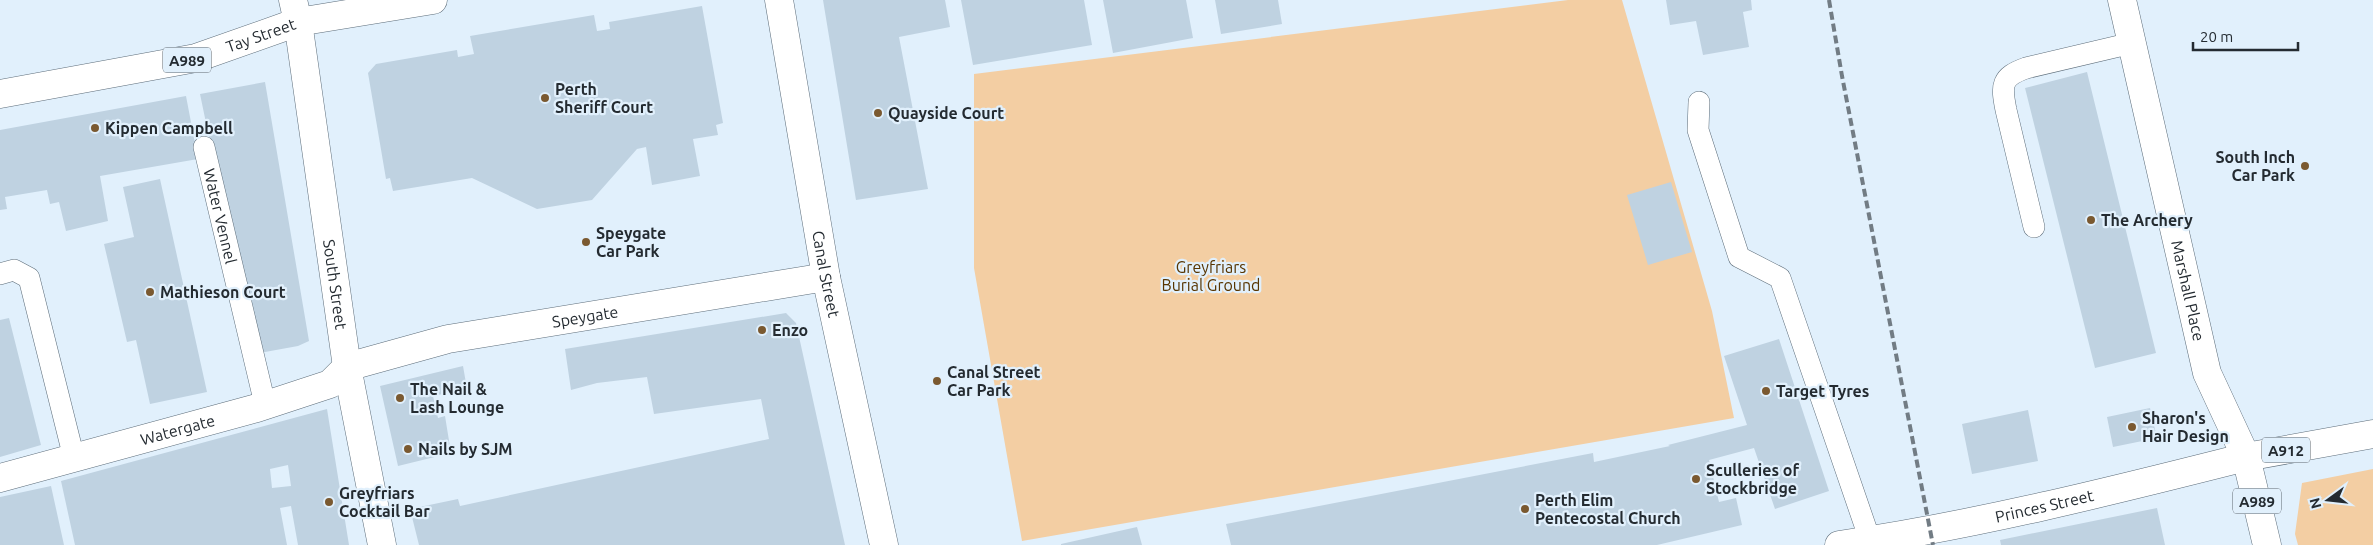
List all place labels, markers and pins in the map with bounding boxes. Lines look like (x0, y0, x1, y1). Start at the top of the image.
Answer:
place label: Perth Sheriff Court (555, 80, 653, 116)
marker: Perth Sheriff Court (539, 92, 551, 104)
place label: Quayside Court (888, 104, 1004, 122)
marker: Quayside Court (872, 107, 884, 119)
place label: Kippen Campbell (105, 119, 233, 137)
marker: Kippen Campbell (89, 122, 101, 134)
place label: South Inch Car Park (2215, 148, 2295, 184)
marker: South Inch Car Park (2299, 160, 2311, 172)
place label: The Archery (2101, 211, 2193, 229)
marker: The Archery (2085, 214, 2097, 226)
place label: Speygate Car Park (596, 224, 666, 260)
marker: Speygate Car Park (580, 236, 592, 248)
place label: Mathieson Court (160, 283, 286, 301)
marker: Mathieson Court (144, 286, 156, 298)
place label: Enzo (772, 321, 808, 339)
marker: Enzo (756, 324, 768, 336)
place label: Canal Street Car Park (947, 363, 1041, 399)
marker: Canal Street Car Park (931, 375, 943, 387)
place label: The Nail & Lash Lounge (410, 380, 504, 416)
place label: Target Tyres (1776, 382, 1869, 400)
marker: Target Tyres (1760, 385, 1772, 397)
marker: The Nail & Lash Lounge (394, 392, 406, 404)
place label: Sharon's Hair Design (2142, 409, 2229, 445)
marker: Sharon's Hair Design (2126, 421, 2138, 433)
place label: Nails by SJM (418, 440, 513, 458)
marker: Nails by SJM (402, 443, 414, 455)
place label: Sculleries of Stockbridge (1706, 461, 1799, 497)
marker: Sculleries of Stockbridge (1690, 473, 1702, 485)
place label: Greyfriars Cocktail Bar (339, 484, 430, 520)
place label: Perth Elim Pentecostal Church (1535, 491, 1681, 527)
marker: Greyfriars Cocktail Bar (323, 496, 335, 508)
marker: Perth Elim Pentecostal Church (1519, 503, 1531, 515)

